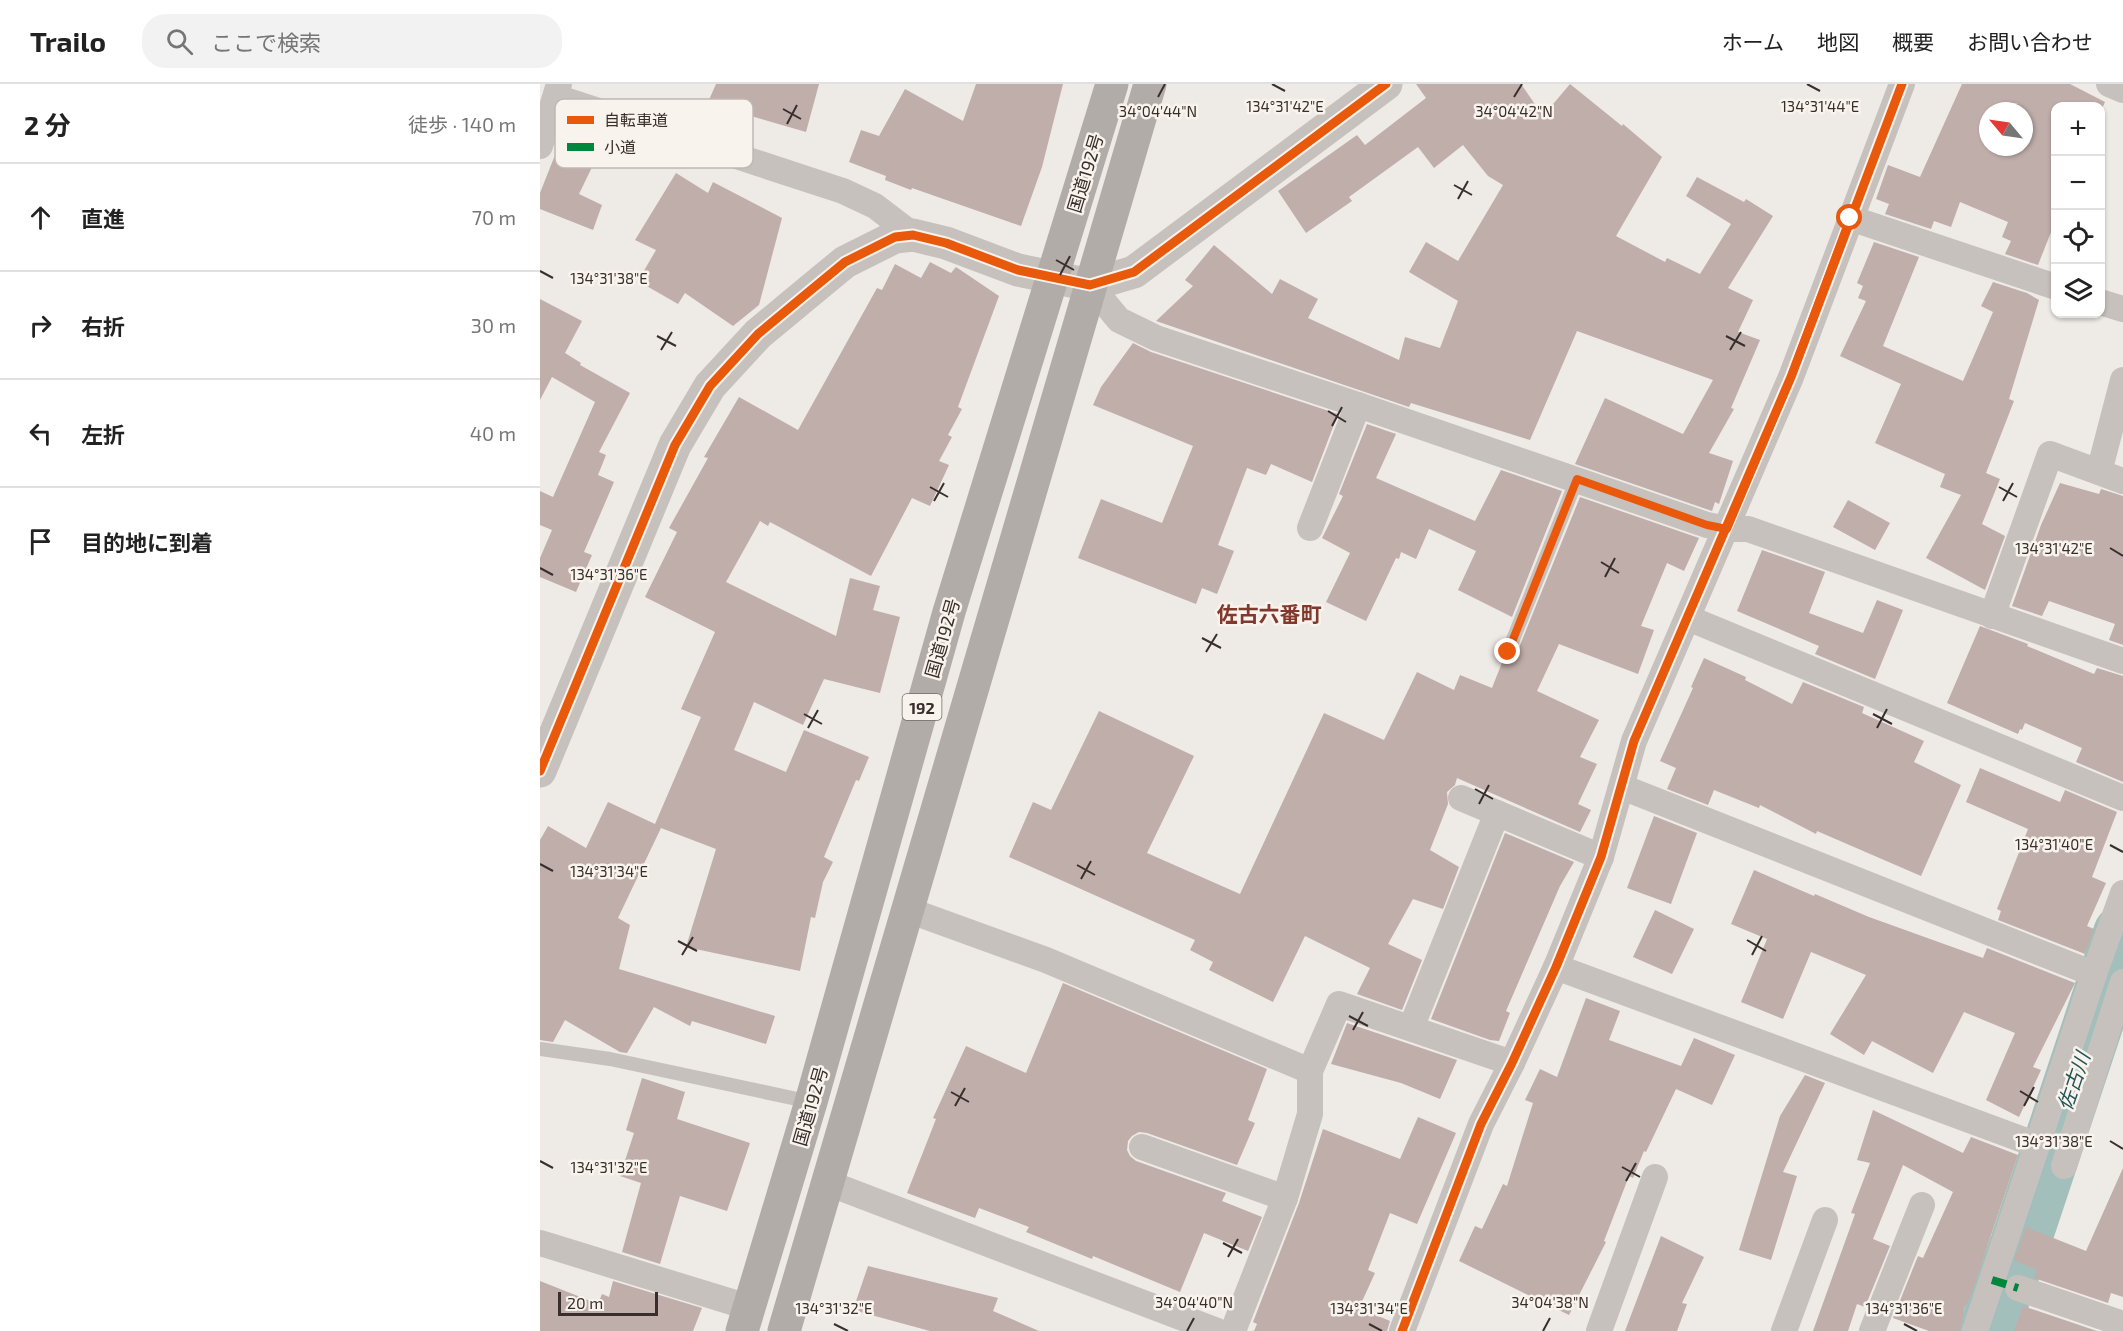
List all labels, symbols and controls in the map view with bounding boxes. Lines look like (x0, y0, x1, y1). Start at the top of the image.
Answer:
search box (142, 14, 562, 68)
text: Trailo (30, 24, 106, 58)
icon: search (163, 25, 196, 58)
text: ここで検索 (211, 29, 321, 55)
text: ホーム (1722, 29, 1784, 54)
text: 地図 (1817, 29, 1859, 54)
text: 概要 (1892, 29, 1934, 54)
text: お問い合わせ (1967, 29, 2093, 54)
text: 134°31'42"E (1246, 97, 1324, 115)
text: 134°31'44"E (1781, 97, 1859, 115)
legend (555, 99, 753, 168)
text: 34°04'44"N (1119, 102, 1197, 120)
text: 34°04'42"N (1475, 102, 1553, 120)
north arrow (1979, 102, 2033, 156)
map controls (2051, 102, 2105, 318)
button: + (2051, 102, 2105, 156)
text: 2 分 (24, 109, 71, 140)
text: 自転車道 (604, 110, 668, 129)
text: 徒歩 · 140 m (408, 112, 516, 136)
street label: 国道192号 (1063, 131, 1107, 215)
text: 小道 (604, 137, 636, 156)
button: − (2051, 156, 2105, 210)
icon: ahead (24, 201, 57, 234)
route start (1836, 204, 1862, 230)
text: 直進 (81, 205, 125, 231)
text: 70 m (472, 205, 516, 229)
button: locate (2051, 210, 2105, 264)
button: layers (2051, 264, 2105, 318)
text: 134°31'38"E (570, 269, 648, 287)
icon: right (24, 309, 57, 342)
text: 右折 (81, 313, 125, 339)
text: 30 m (471, 313, 516, 337)
icon: left (24, 417, 57, 450)
text: 左折 (81, 421, 125, 447)
text: 40 m (470, 421, 516, 445)
icon: arrive (24, 525, 57, 558)
text: 目的地に到着 (81, 529, 213, 555)
text: 134°31'42"E (2015, 539, 2093, 557)
text: 134°31'36"E (570, 565, 648, 583)
street label: 国道192号 (920, 596, 964, 680)
district label: 佐古六番町 (1217, 601, 1322, 626)
route end (1494, 638, 1520, 664)
road number: 192 (902, 694, 941, 720)
text: 134°31'40"E (2015, 835, 2093, 853)
text: 134°31'34"E (570, 862, 648, 880)
water label: 佐古川 (2052, 1047, 2095, 1113)
street label: 国道192号 (788, 1064, 832, 1148)
text: 134°31'38"E (2015, 1132, 2093, 1150)
text: 134°31'32"E (571, 1158, 647, 1176)
scale bar (558, 1289, 658, 1316)
text: 20 m (567, 1293, 603, 1312)
text: 34°04'40"N (1155, 1293, 1233, 1311)
text: 34°04'38"N (1511, 1293, 1589, 1311)
text: 134°31'32"E (796, 1299, 872, 1317)
text: 134°31'34"E (1330, 1299, 1408, 1317)
text: 134°31'36"E (1865, 1299, 1943, 1317)

